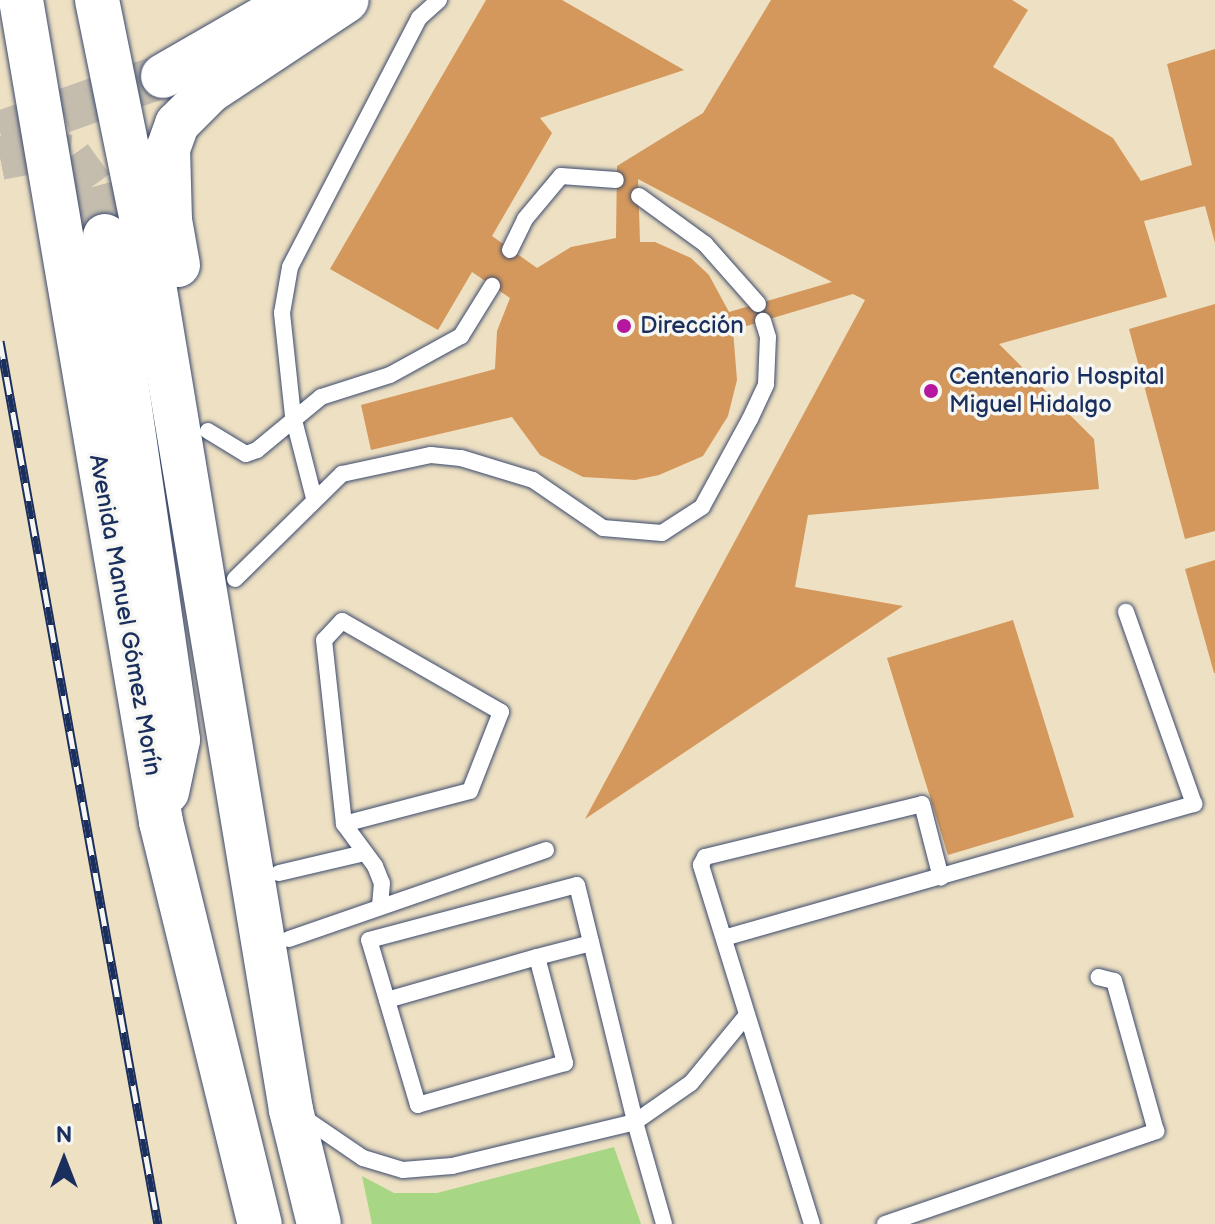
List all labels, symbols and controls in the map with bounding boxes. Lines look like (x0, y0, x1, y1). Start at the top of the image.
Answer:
place label: Dirección (640, 312, 744, 340)
marker: Dirección (615, 317, 633, 335)
place label: Centenario Hospital Miguel Hidalgo (949, 363, 1164, 419)
marker: Centenario Hospital Miguel Hidalgo (920, 380, 942, 402)
street label: Avenida Manuel Gómez Morín (83, 452, 167, 778)
north arrow (24, 1120, 104, 1200)
text: N (56, 1122, 72, 1149)

